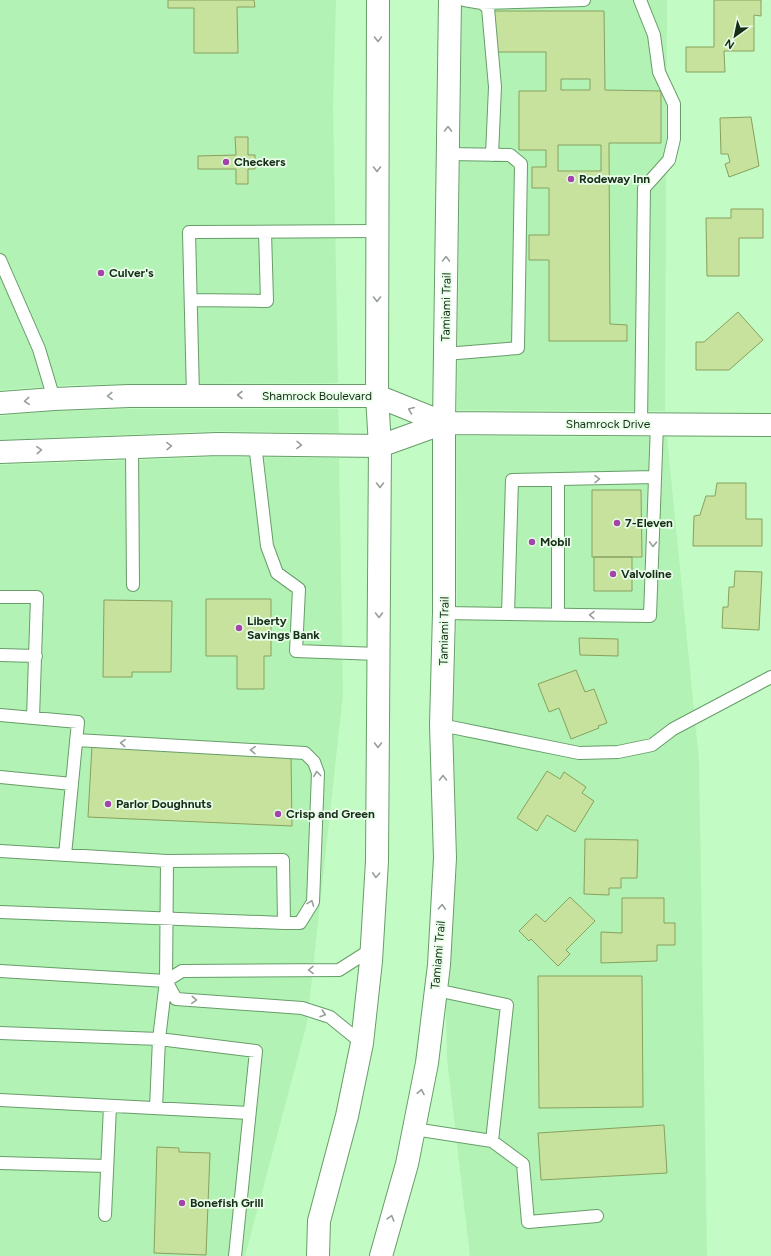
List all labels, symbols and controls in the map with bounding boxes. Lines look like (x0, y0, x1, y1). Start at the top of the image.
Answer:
north arrow (715, 16, 755, 56)
one-way arrow (374, 36, 382, 42)
text: N (723, 36, 737, 52)
one-way arrow (444, 126, 452, 132)
place label: Checkers (234, 155, 286, 169)
marker: Checkers (221, 157, 231, 167)
one-way arrow (373, 166, 381, 172)
place label: Rodeway Inn (579, 172, 650, 186)
marker: Rodeway Inn (566, 174, 576, 184)
one-way arrow (442, 256, 450, 262)
place label: Culver's (109, 266, 154, 280)
marker: Culver's (96, 268, 106, 278)
street label: Tamiami Trail (438, 273, 454, 341)
one-way arrow (373, 296, 381, 302)
street label: Shamrock Boulevard (262, 389, 372, 403)
one-way arrow (237, 391, 243, 399)
one-way arrow (107, 392, 113, 401)
one-way arrow (24, 396, 30, 405)
one-way arrow (407, 406, 414, 414)
street label: Shamrock Drive (566, 417, 651, 431)
one-way arrow (166, 441, 172, 450)
one-way arrow (296, 441, 302, 449)
one-way arrow (36, 445, 42, 454)
one-way arrow (594, 474, 600, 483)
one-way arrow (376, 482, 384, 488)
place label: 7-Eleven (625, 516, 673, 530)
marker: 7-Eleven (612, 518, 622, 528)
place label: Mobil (540, 535, 571, 549)
marker: Mobil (527, 537, 537, 547)
one-way arrow (649, 541, 657, 547)
place label: Valvoline (621, 567, 672, 581)
marker: Valvoline (608, 569, 618, 579)
street label: Tamiami Trail (436, 597, 452, 665)
one-way arrow (589, 611, 595, 619)
one-way arrow (375, 612, 383, 618)
place label: Liberty Savings Bank (247, 614, 320, 642)
marker: Liberty Savings Bank (234, 623, 244, 633)
one-way arrow (120, 739, 126, 747)
one-way arrow (374, 742, 382, 748)
one-way arrow (250, 746, 256, 754)
one-way arrow (313, 771, 322, 777)
one-way arrow (439, 775, 447, 781)
place label: Parlor Doughnuts (116, 797, 212, 811)
marker: Parlor Doughnuts (103, 799, 113, 809)
place label: Crisp and Green (286, 807, 375, 821)
marker: Crisp and Green (273, 809, 283, 819)
one-way arrow (371, 872, 380, 878)
one-way arrow (306, 899, 314, 906)
one-way arrow (438, 904, 447, 910)
street label: Tamiami Trail (428, 920, 448, 990)
one-way arrow (308, 966, 314, 974)
one-way arrow (191, 996, 197, 1005)
one-way arrow (319, 1010, 326, 1018)
one-way arrow (416, 1089, 425, 1095)
place label: Bonefish Grill (190, 1196, 263, 1210)
marker: Bonefish Grill (177, 1198, 187, 1208)
one-way arrow (386, 1215, 395, 1222)

